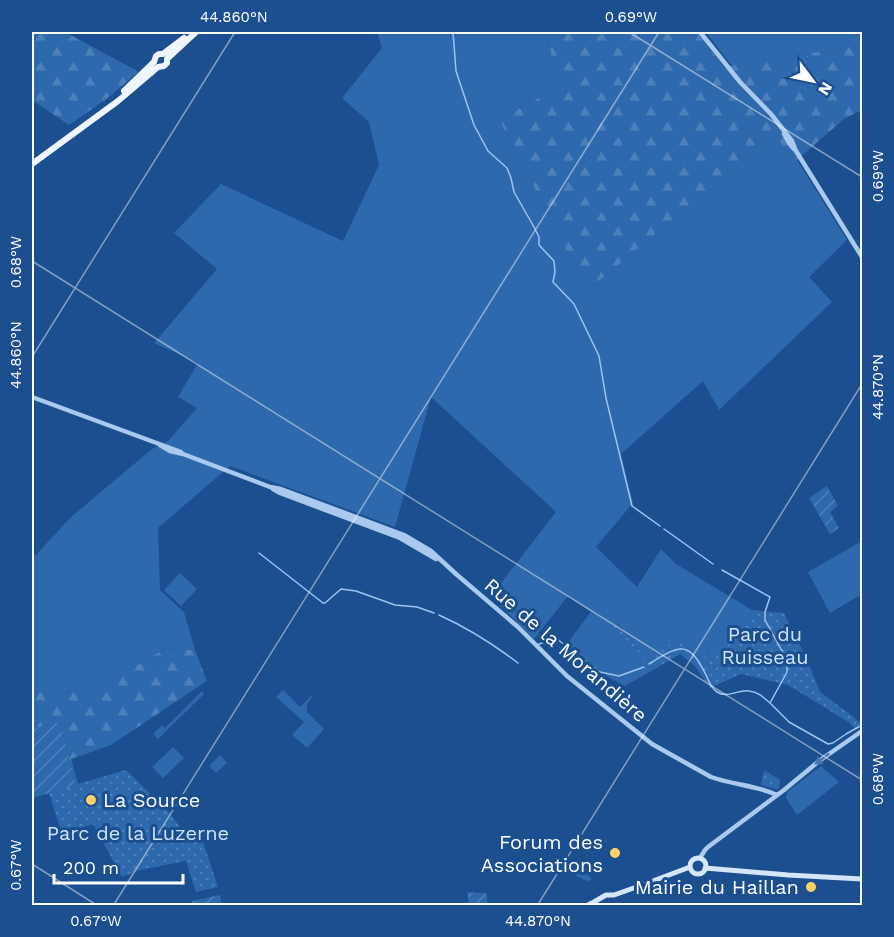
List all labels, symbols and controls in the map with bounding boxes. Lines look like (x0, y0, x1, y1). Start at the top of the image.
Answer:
text: 44.860°N (200, 8, 268, 26)
text: 0.69°W (605, 8, 657, 26)
north arrow (783, 51, 843, 111)
text: N (814, 79, 836, 99)
text: 0.69°W (869, 150, 887, 202)
text: 0.68°W (7, 236, 25, 288)
text: 44.860°N (7, 321, 25, 389)
text: 44.870°N (869, 354, 887, 420)
street label: Rue de la Morandière (480, 573, 652, 727)
park label: Parc du Ruisseau (721, 622, 809, 669)
one-way arrow (815, 753, 831, 765)
text: 0.68°W (869, 753, 887, 805)
place label: La Source (103, 788, 200, 812)
marker: La Source (84, 793, 98, 807)
park label: Parc de la Luzerne (47, 821, 229, 845)
place label: Forum des Associations (481, 830, 603, 877)
text: 0.67°W (7, 839, 25, 891)
marker: Forum des Associations (608, 846, 622, 860)
scale bar (54, 847, 183, 885)
text: 200 m (63, 857, 119, 878)
place label: Mairie du Haillan (635, 875, 799, 899)
marker: Mairie du Haillan (804, 880, 818, 894)
text: 0.67°W (70, 912, 122, 930)
text: 44.870°N (505, 912, 571, 930)

